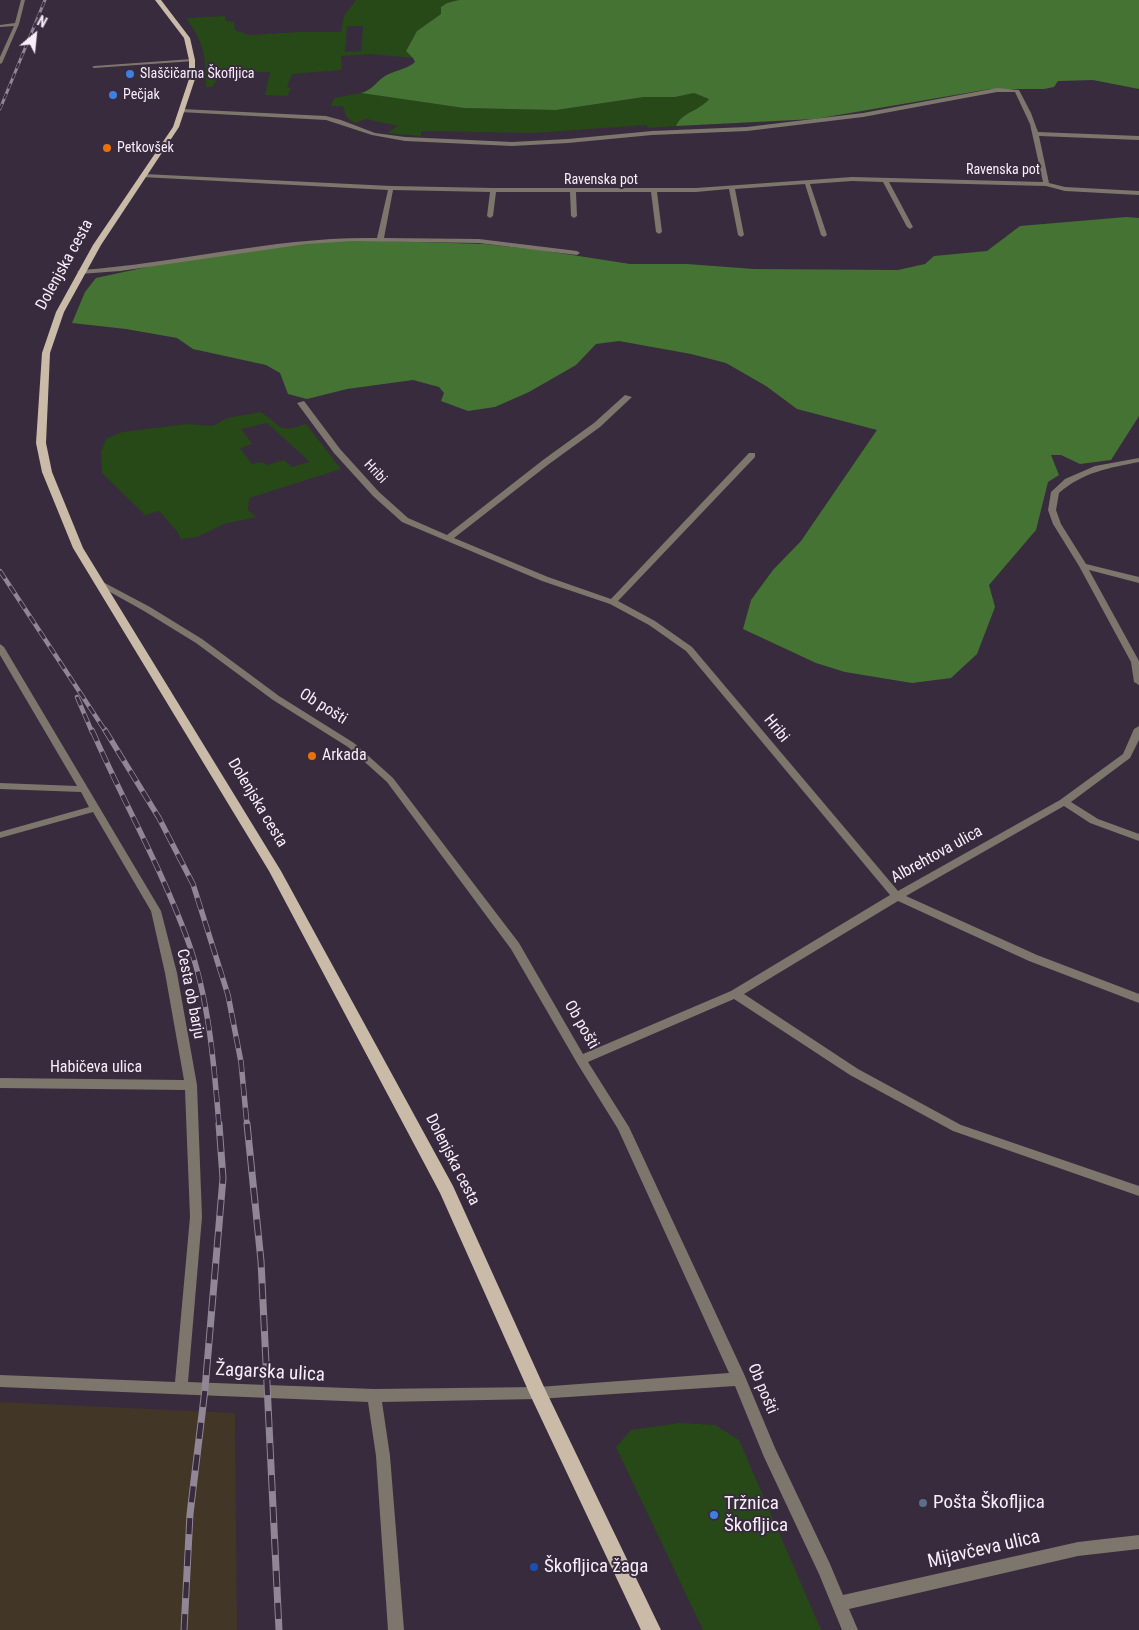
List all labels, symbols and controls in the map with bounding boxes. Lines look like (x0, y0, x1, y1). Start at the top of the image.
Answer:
north arrow (10, 10, 60, 60)
text: N (34, 13, 50, 31)
place label: Slaščičarna Škofljica (140, 66, 255, 82)
marker: Slaščičarna Škofljica (124, 68, 136, 80)
place label: Pečjak (123, 87, 160, 103)
marker: Pečjak (107, 89, 119, 101)
place label: Petkovšek (117, 140, 174, 156)
marker: Petkovšek (101, 142, 113, 154)
street label: Ravenska pot (966, 162, 1040, 178)
street label: Ravenska pot (564, 172, 638, 188)
street label: Dolenjska cesta (32, 217, 98, 313)
street label: Hribi (360, 457, 390, 487)
street label: Ob pošti (296, 685, 350, 729)
street label: Hribi (759, 711, 793, 747)
place label: Arkada (322, 746, 367, 766)
marker: Arkada (306, 750, 318, 762)
street label: Dolenjska cesta (223, 755, 291, 851)
street label: Albrehtova ulica (888, 822, 986, 888)
street label: Cesta ob barju (172, 947, 208, 1041)
street label: Ob pošti (559, 997, 603, 1053)
street label: Habičeva ulica (50, 1058, 142, 1078)
street label: Dolenjska cesta (421, 1111, 483, 1209)
street label: Žagarska ulica (215, 1359, 325, 1387)
street label: Ob pošti (743, 1361, 781, 1417)
place label: Pošta Škofljica (933, 1492, 1045, 1514)
place label: Tržnica Škofljica (724, 1493, 788, 1537)
marker: Pošta Škofljica (917, 1497, 929, 1509)
marker: Tržnica Škofljica (708, 1509, 720, 1521)
street label: Mijavčeva ulica (926, 1526, 1042, 1574)
place label: Škofljica žaga (544, 1556, 648, 1578)
marker: Škofljica žaga (528, 1561, 540, 1573)

